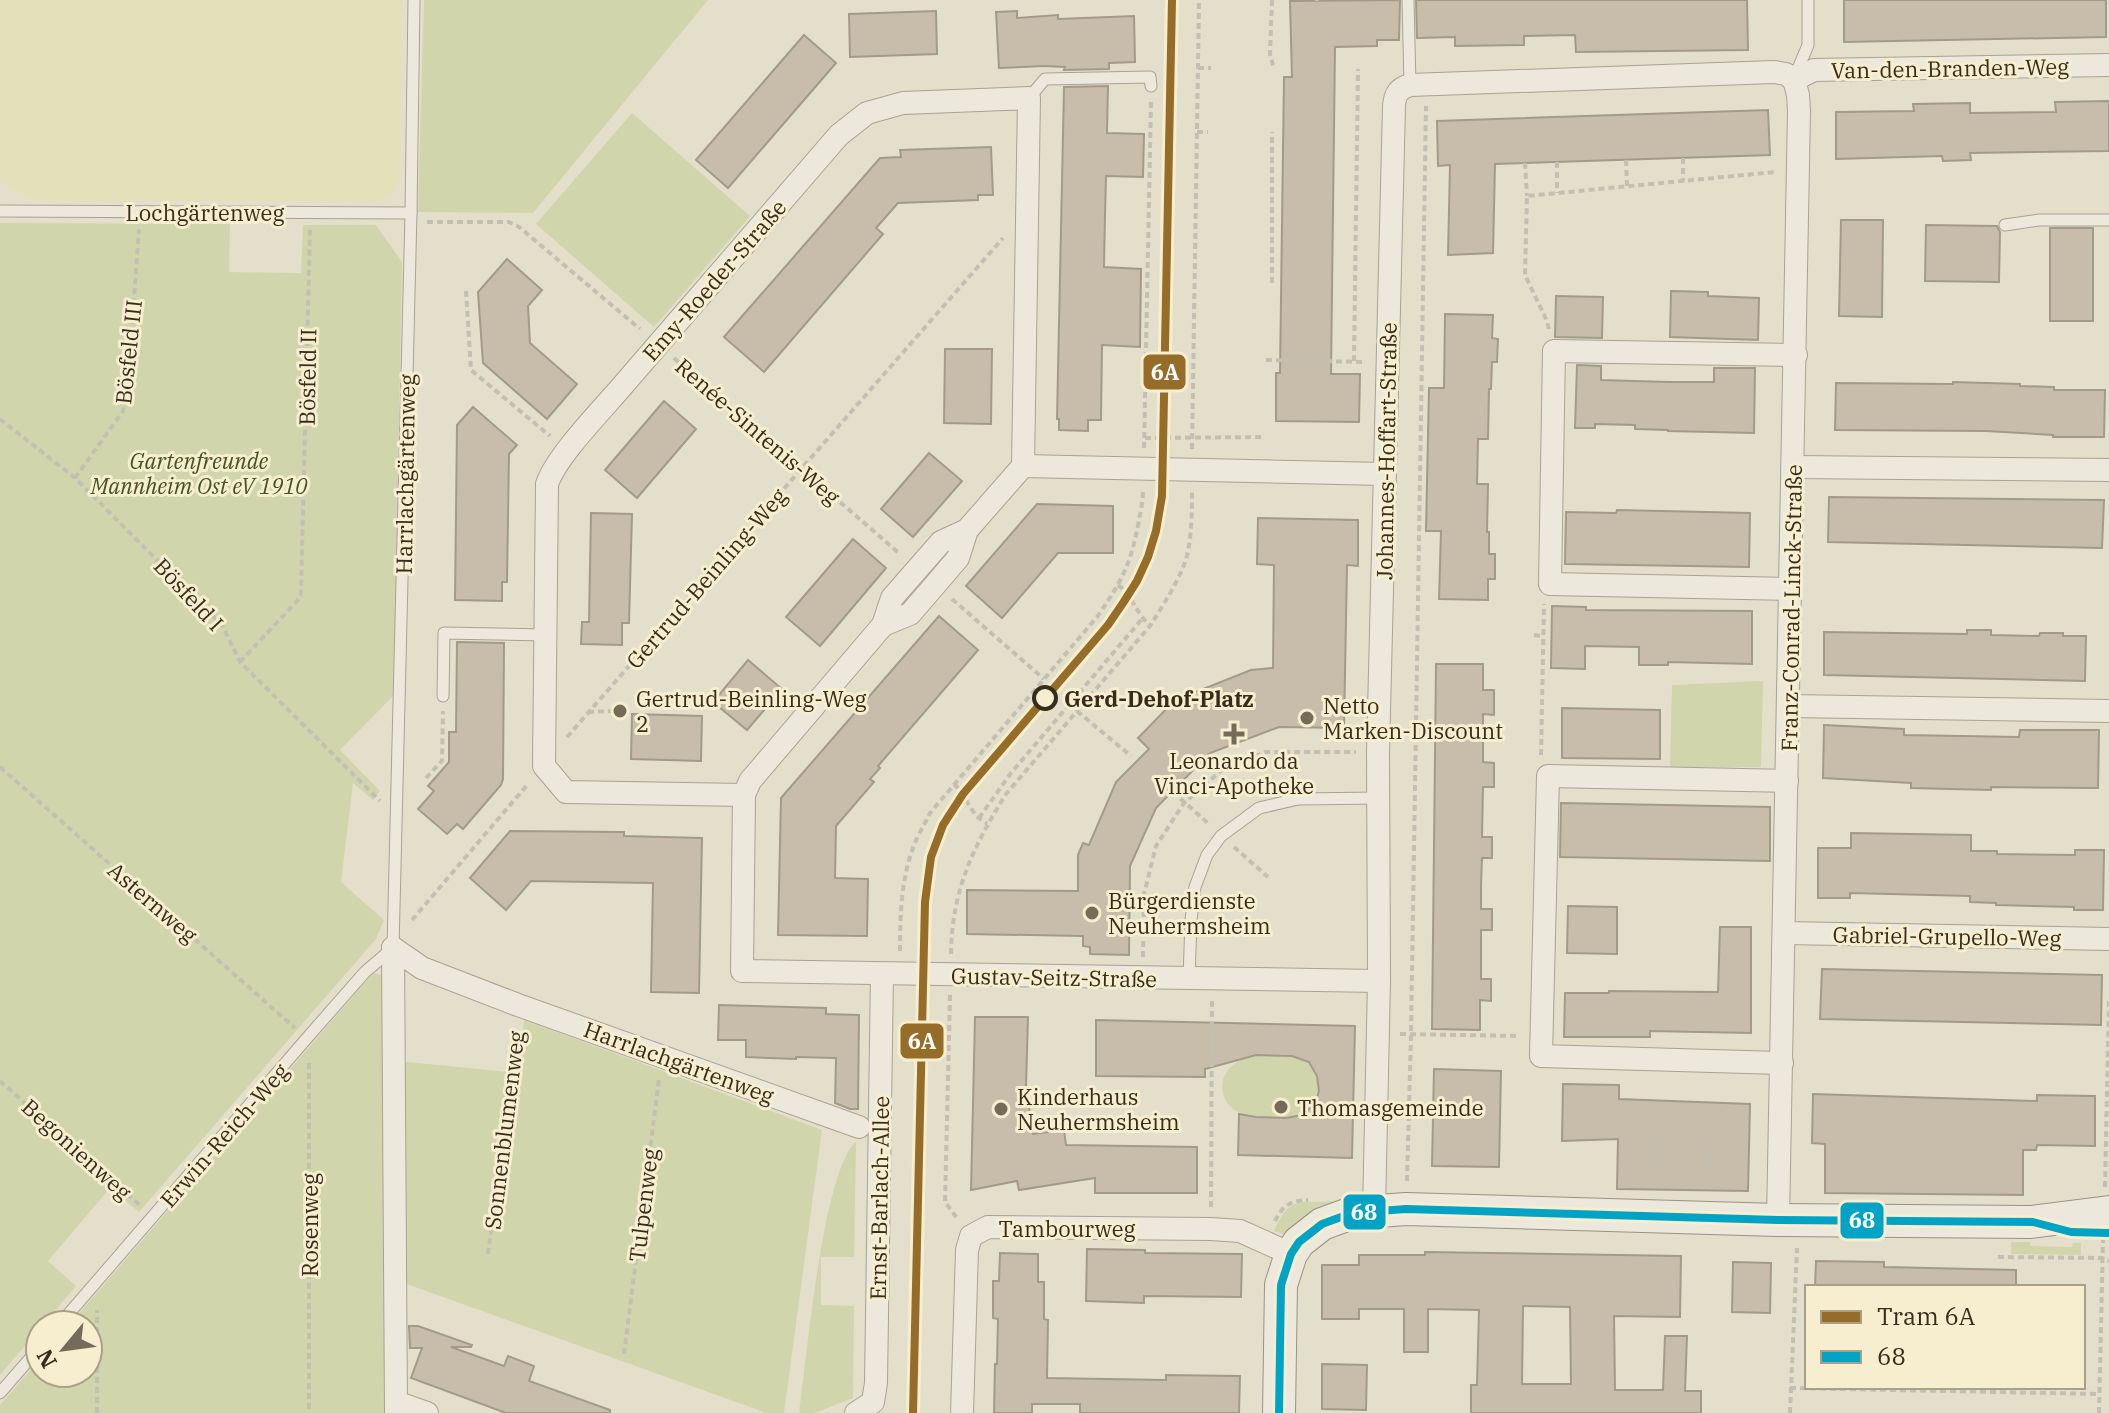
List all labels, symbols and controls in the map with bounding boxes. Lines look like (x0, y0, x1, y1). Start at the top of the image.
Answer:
street label: Van-den-Branden-Weg (1831, 51, 2069, 85)
street label: Emy-Roeder-Straße (636, 193, 792, 367)
street label: Lochgärtenweg (126, 198, 284, 227)
street label: Bösfeld III (108, 298, 148, 406)
street label: Johannes-Hoffart-Straße (1369, 322, 1403, 580)
street label: Bösfeld II (292, 328, 322, 426)
street label: Renée-Sintenis-Weg (669, 351, 847, 511)
line badge: 6A (1142, 353, 1187, 391)
text: 6A (1151, 357, 1180, 386)
street label: Harrlachgärtenweg (389, 373, 421, 574)
park label: Gartenfreunde Mannheim Ost eV 1910 (90, 446, 308, 500)
street label: Franz-Conrad-Linck-Straße (1774, 464, 1808, 752)
street label: Gertrud-Beinling-Weg (619, 482, 793, 674)
street label: Bösfeld I (148, 551, 230, 637)
place label: Gertrud-Beinling-Weg 2 (636, 684, 866, 738)
place label: Gerd-Dehof-Platz (1064, 684, 1254, 713)
marker: Gerd-Dehof-Platz (1033, 686, 1057, 710)
place label: Netto Marken-Discount (1323, 691, 1503, 745)
marker: Gertrud-Beinling-Weg 2 (611, 702, 629, 720)
marker: Netto Marken-Discount (1298, 709, 1316, 727)
marker: Leonardo da Vinci-Apotheke (1225, 725, 1243, 743)
place label: Leonardo da Vinci-Apotheke (1154, 746, 1314, 800)
street label: Asternweg (102, 855, 204, 949)
place label: Bürgerdienste Neuhermsheim (1108, 886, 1271, 940)
marker: Bürgerdienste Neuhermsheim (1083, 904, 1101, 922)
street label: Gabriel-Grupello-Weg (1832, 920, 2062, 952)
street label: Gustav-Seitz-Straße (951, 961, 1157, 993)
street label: Harrlachgärtenweg (580, 1014, 778, 1110)
line badge: 6A (899, 1022, 945, 1060)
text: 6A (908, 1026, 937, 1055)
street label: Sonnenblumenweg (477, 1029, 531, 1231)
street label: Erwin-Reich-Weg (153, 1057, 295, 1213)
place label: Kinderhaus Neuhermsheim (1017, 1082, 1180, 1136)
street label: Begonienweg (16, 1092, 138, 1206)
place label: Thomasgemeinde (1297, 1093, 1484, 1122)
street label: Ernst-Barlach-Allee (863, 1096, 895, 1300)
marker: Thomasgemeinde (1272, 1098, 1290, 1116)
marker: Kinderhaus Neuhermsheim (992, 1100, 1010, 1118)
street label: Tulpenweg (622, 1147, 664, 1263)
street label: Rosenweg (295, 1173, 324, 1277)
line badge: 68 (1342, 1193, 1387, 1231)
text: 68 (1351, 1197, 1377, 1226)
line badge: 68 (1839, 1201, 1885, 1240)
text: 68 (1849, 1205, 1875, 1234)
street label: Tambourweg (999, 1214, 1136, 1243)
legend (1805, 1285, 2085, 1389)
text: Tram 6A (1877, 1300, 1976, 1332)
north arrow (24, 1309, 104, 1389)
text: 68 (1877, 1340, 1906, 1372)
text: N (29, 1344, 63, 1374)

